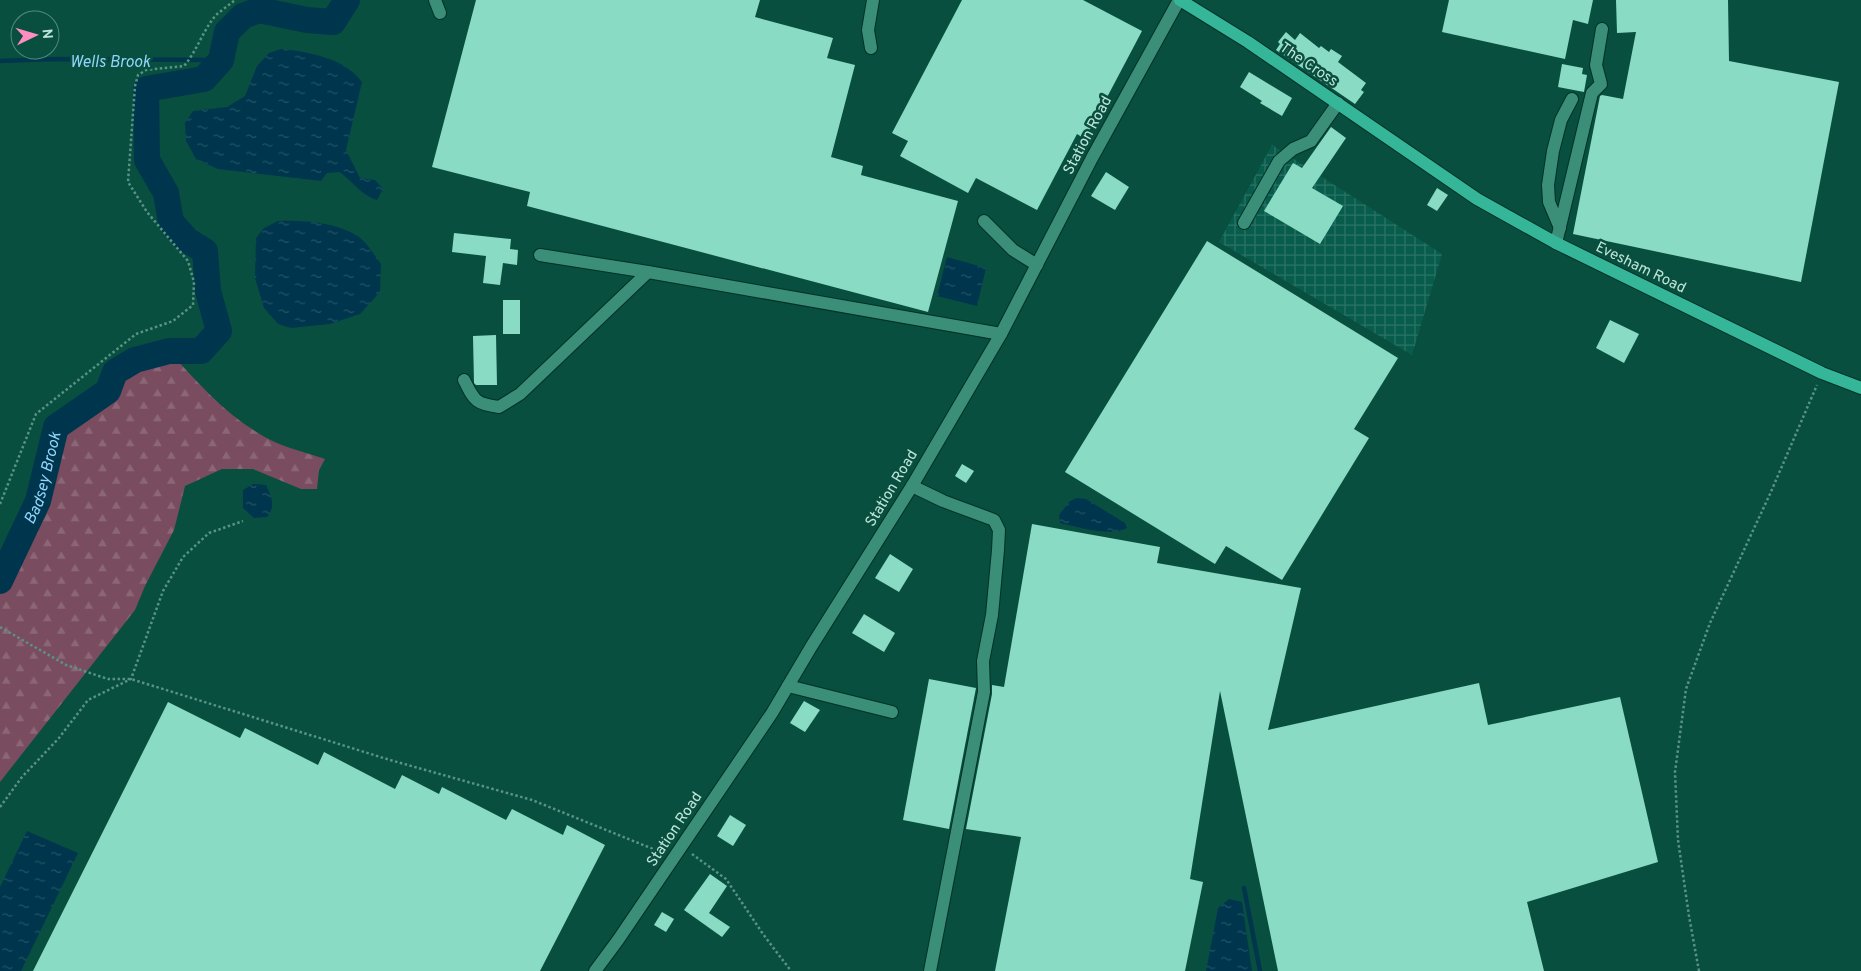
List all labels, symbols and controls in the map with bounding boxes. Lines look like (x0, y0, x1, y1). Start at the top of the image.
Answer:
north arrow (10, 10, 60, 60)
text: N (38, 28, 55, 40)
street label: The Cross (1275, 39, 1341, 92)
water label: Wells Brook (70, 53, 151, 73)
street label: Station Road (1060, 93, 1117, 178)
street label: Evesham Road (1592, 238, 1689, 298)
water label: Badsey Brook (20, 429, 67, 528)
street label: Station Road (862, 447, 923, 531)
street label: Station Road (643, 789, 707, 871)

